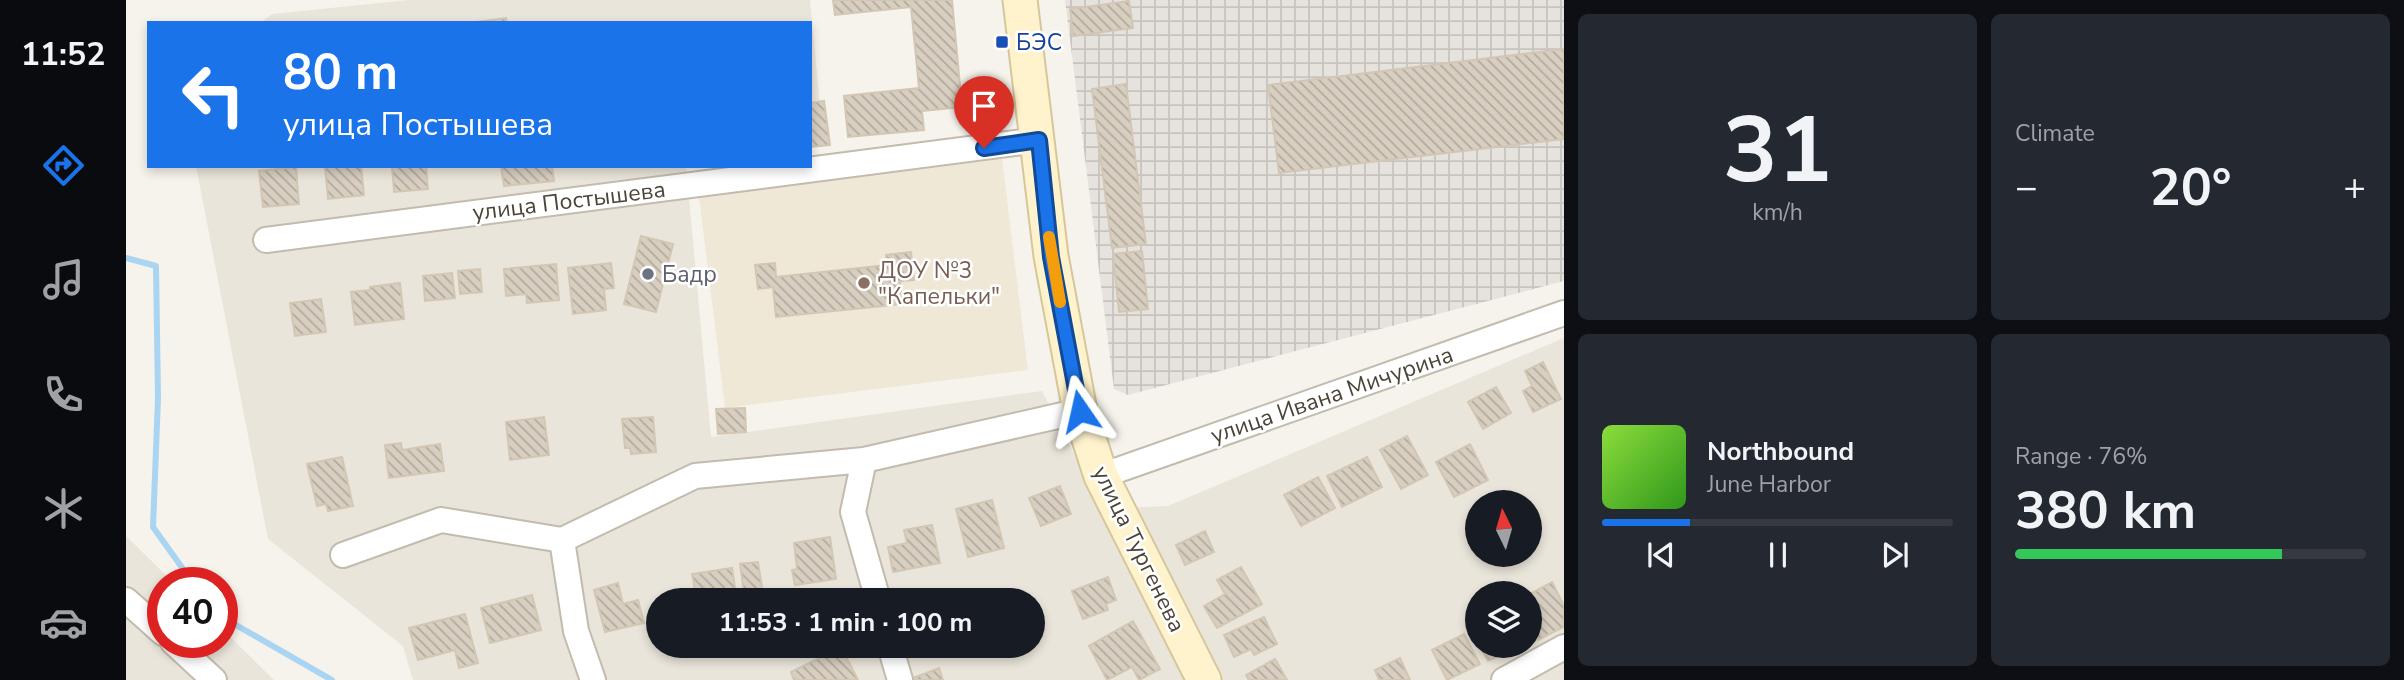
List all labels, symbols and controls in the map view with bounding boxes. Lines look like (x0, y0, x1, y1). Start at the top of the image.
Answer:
place label: БЭС (1016, 27, 1062, 58)
text: 11:52 (21, 33, 105, 76)
marker: БЭС (994, 34, 1010, 50)
text: 80 m (283, 39, 398, 106)
icon: left (168, 49, 259, 140)
pin (954, 76, 1014, 148)
icon: arrive (965, 87, 1003, 125)
text: 31 (1723, 89, 1832, 213)
text: улица Постышева (283, 103, 553, 146)
text: Climate (2015, 118, 2095, 149)
icon: directions (39, 141, 88, 190)
text: 20° (2149, 152, 2232, 223)
text: − (2015, 162, 2038, 213)
text: + (2343, 162, 2366, 213)
street label: улица Постышева (471, 174, 667, 228)
text: km/h (1752, 197, 1803, 228)
icon: music (39, 255, 88, 304)
place label: ДОУ №3 "Капельки" (878, 255, 1000, 312)
place label: Бадр (662, 259, 717, 290)
marker: Бадр (640, 266, 656, 282)
marker: ДОУ №3 "Капельки" (856, 275, 872, 291)
street label: улица Ивана Мичурина (1207, 339, 1457, 451)
icon: phone (39, 370, 88, 419)
position arrow (1043, 374, 1117, 448)
text: Northbound (1707, 434, 1854, 469)
text: Range · 76% (2015, 441, 2147, 472)
street label: улица Тургенева (1085, 461, 1193, 637)
text: June Harbor (1707, 469, 1831, 500)
text: 380 km (2015, 475, 2196, 546)
icon: climate (39, 484, 88, 533)
north arrow (1465, 490, 1542, 567)
map controls (1465, 490, 1542, 658)
icon: previous (1642, 536, 1680, 574)
icon: pause (1759, 536, 1797, 574)
icon: next (1876, 536, 1914, 574)
speed limit sign: 40 (147, 567, 238, 658)
button: layers (1465, 581, 1542, 658)
icon: car (39, 598, 88, 647)
text: 11:53 · 1 min · 100 m (719, 605, 972, 640)

